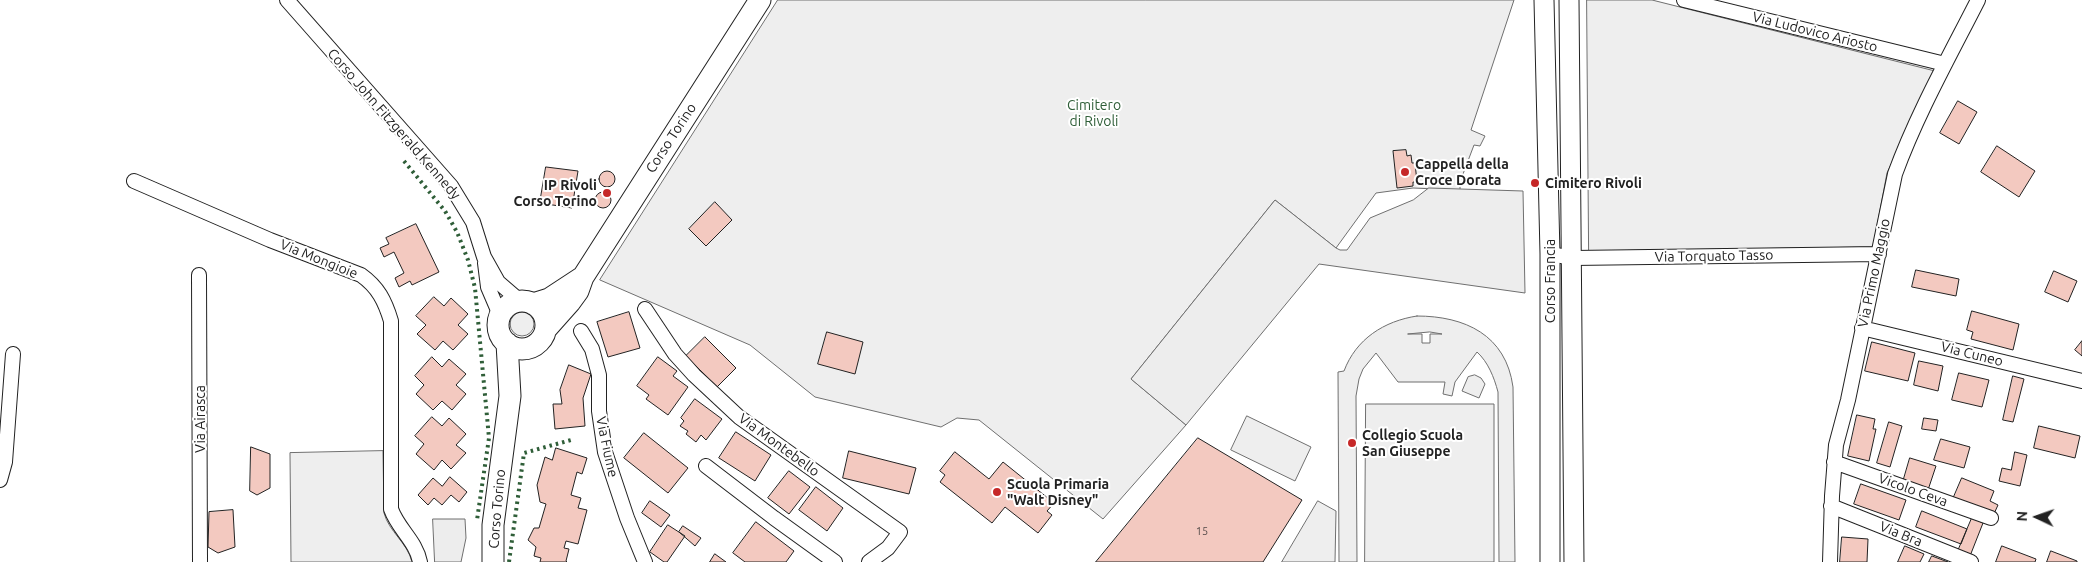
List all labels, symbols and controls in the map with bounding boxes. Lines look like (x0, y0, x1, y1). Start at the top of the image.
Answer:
street label: Via Ludovico Ariosto (1751, 8, 1879, 56)
street label: Corso John Fitzgerald Kennedy (324, 45, 464, 203)
park label: Cimitero di Rivoli (1067, 97, 1121, 130)
street label: Corso Torino (642, 100, 700, 176)
place label: Cappella della Croce Dorata (1415, 156, 1509, 188)
marker: Cappella della Croce Dorata (1399, 166, 1411, 178)
place label: Cimitero Rivoli (1545, 175, 1642, 191)
place label: IP Rivoli Corso Torino (514, 177, 597, 210)
marker: Cimitero Rivoli (1529, 177, 1541, 189)
marker: IP Rivoli Corso Torino (601, 187, 613, 199)
street label: Via Primo Maggio (1854, 217, 1894, 329)
street label: Via Mongioie (278, 236, 360, 282)
street label: Corso Francia (1542, 239, 1558, 323)
street label: Via Torquato Tasso (1654, 247, 1774, 265)
street label: Via Cuneo (1939, 338, 2005, 370)
street label: Via Airasca (192, 385, 208, 453)
street label: Via Montebello (735, 410, 823, 480)
street label: Via Fiume (592, 415, 622, 479)
place label: Collegio Scuola San Giuseppe (1362, 427, 1463, 460)
marker: Collegio Scuola San Giuseppe (1346, 437, 1358, 449)
street label: Corso Torino (485, 469, 509, 549)
street label: Vicolo Ceva (1876, 470, 1950, 510)
place label: Scuola Primaria "Walt Disney" (1007, 476, 1109, 508)
marker: Scuola Primaria "Walt Disney" (991, 486, 1003, 498)
north arrow (2012, 492, 2062, 542)
text: N (2014, 511, 2030, 522)
street label: Via Bra (1877, 518, 1925, 550)
house number: 15 (1196, 524, 1208, 538)

